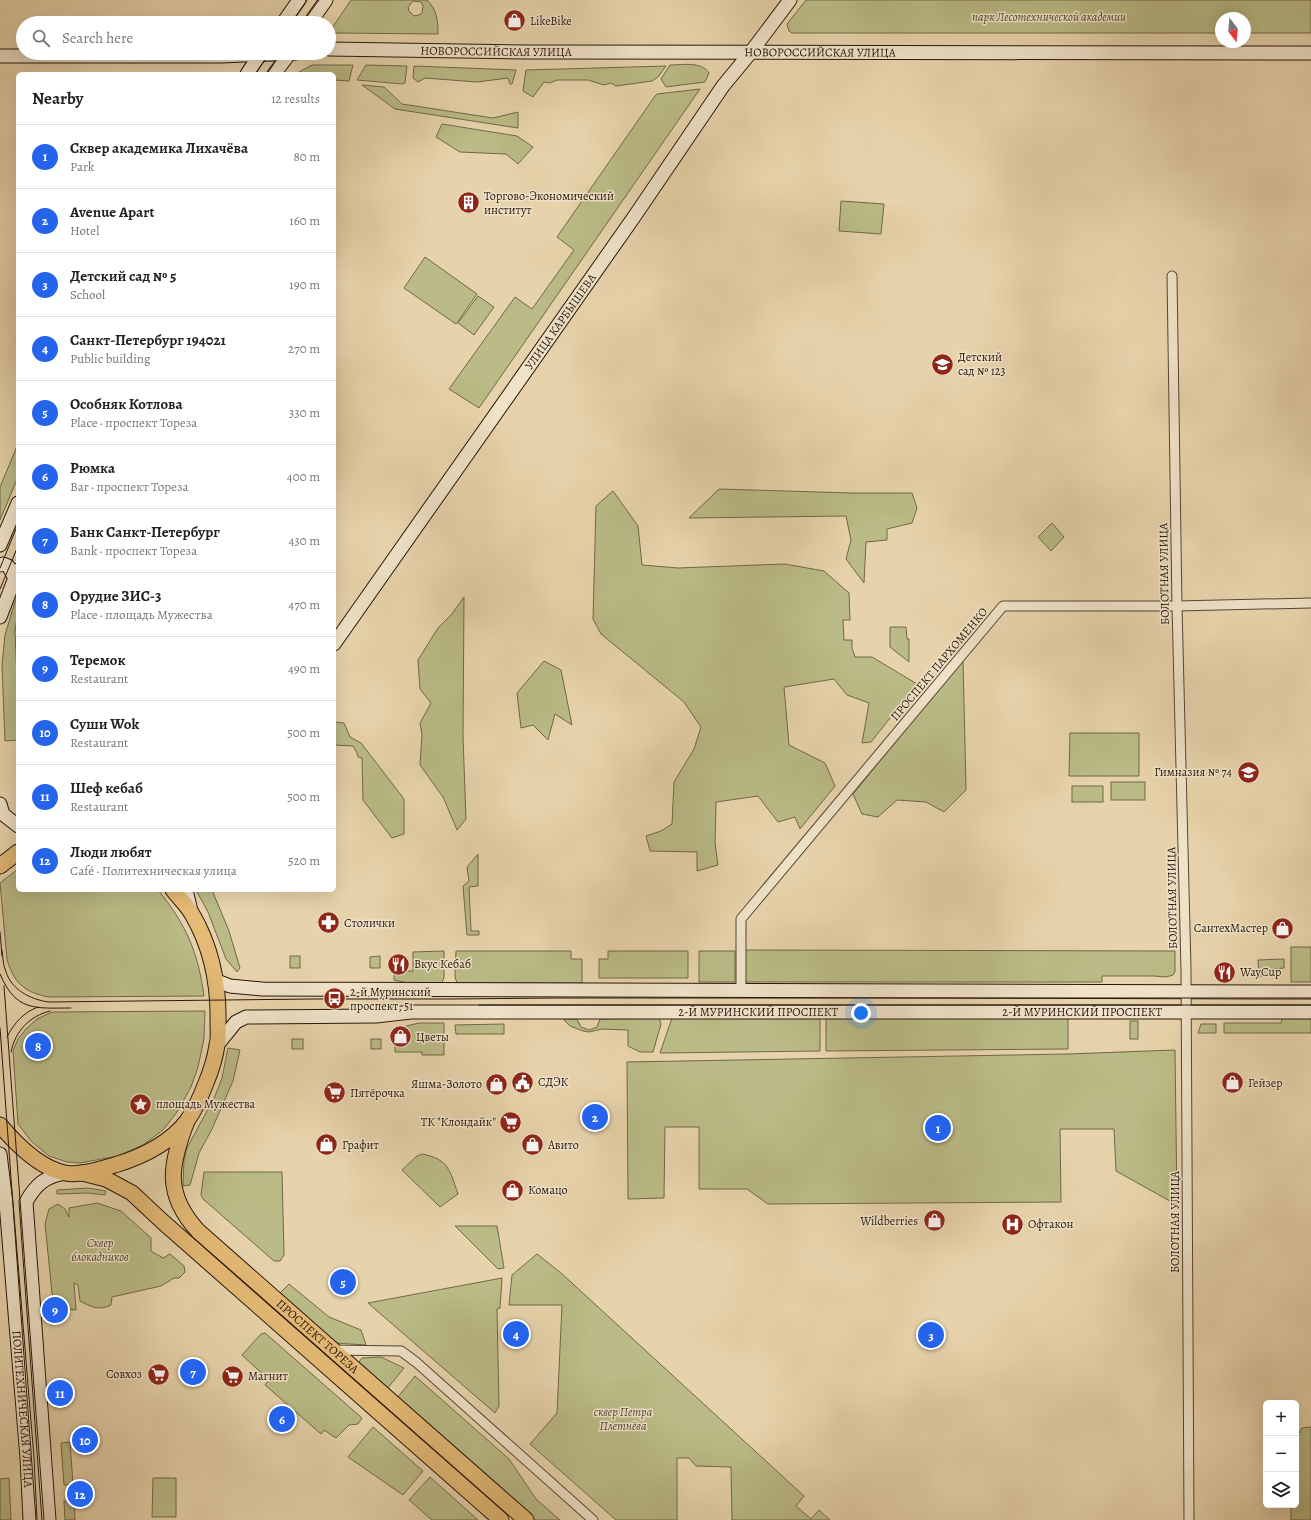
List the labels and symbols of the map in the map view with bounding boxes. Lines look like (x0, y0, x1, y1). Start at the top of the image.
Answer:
shop icon: LikeBike (502, 8, 528, 34)
park label: парк Лесотехнической академии (972, 9, 1126, 25)
north arrow (1215, 12, 1251, 48)
place label: LikeBike (530, 13, 572, 29)
street label: НОВОРОССИЙСКАЯ УЛИЦА (420, 42, 573, 60)
street label: НОВОРОССИЙСКАЯ УЛИЦА (744, 44, 897, 60)
place label: Торгово-Экономический институт (484, 188, 614, 218)
building icon: Торгово-Экономический институт (456, 190, 482, 216)
street label: УЛИЦА КАРБЫШЕВА (521, 270, 600, 373)
place label: Детский сад № 123 (958, 349, 1005, 379)
school or university icon: Детский сад № 123 (930, 351, 956, 377)
street label: БОЛОТНАЯ УЛИЦА (1155, 522, 1173, 625)
street label: ПРОСПЕКТ ПАРХОМЕНКО (887, 604, 991, 724)
school or university icon: Гимназия № 74 (1235, 759, 1261, 785)
place label: Гимназия № 74 (1154, 764, 1233, 780)
street label: БОЛОТНАЯ УЛИЦА (1163, 846, 1181, 949)
pharmacy icon: Столички (315, 910, 341, 936)
place label: Столички (344, 915, 395, 931)
shop icon: СантехМастер (1270, 915, 1296, 941)
place label: СантехМастер (1194, 920, 1268, 936)
restaurant icon: Вкус Кебаб (385, 951, 411, 977)
place label: Вкус Кебаб (414, 956, 471, 972)
restaurant icon: WayCup (1212, 959, 1238, 985)
place label: WayCup (1239, 964, 1281, 980)
place label: 2-й Муринский проспект, 51 (350, 984, 431, 1014)
bus stop icon: 2-й Муринский проспект, 51 (321, 986, 347, 1012)
your location (851, 1003, 871, 1023)
street label: 2-Й МУРИНСКИЙ ПРОСПЕКТ (678, 1004, 838, 1020)
street label: 2-Й МУРИНСКИЙ ПРОСПЕКТ (1002, 1004, 1162, 1020)
shop icon: Цветы (388, 1024, 414, 1050)
place label: Цветы (416, 1029, 449, 1045)
pin: 8 (25, 1031, 51, 1061)
public building icon: СДЭК (510, 1069, 536, 1095)
shop icon: Гейзер (1219, 1070, 1245, 1096)
shop icon: Яшма-Золото (484, 1071, 510, 1097)
place label: СДЭК (538, 1074, 569, 1090)
place label: Гейзер (1248, 1075, 1283, 1091)
place label: Яшма-Золото (411, 1076, 482, 1092)
supermarket icon: Пятёрочка (322, 1080, 348, 1106)
place label: Пятёрочка (350, 1085, 405, 1101)
place icon: площадь Мужества (128, 1091, 154, 1117)
place label: площадь Мужества (156, 1096, 256, 1112)
pin: 2 (582, 1102, 608, 1132)
supermarket icon: ТК "Клондайк" (498, 1109, 524, 1135)
pin: 1 (925, 1113, 951, 1143)
place label: ТК "Клондайк" (421, 1114, 496, 1130)
shop icon: Графит (313, 1132, 339, 1158)
shop icon: Авито (519, 1132, 545, 1158)
place label: Графит (342, 1137, 380, 1153)
place label: Авито (547, 1137, 579, 1153)
street label: БОЛОТНАЯ УЛИЦА (1167, 1170, 1183, 1273)
shop icon: Комацо (499, 1177, 525, 1203)
place label: Комацо (528, 1182, 568, 1198)
shop icon: Wildberries (921, 1208, 947, 1234)
hospital icon: Офтакон (1000, 1211, 1026, 1237)
place label: Wildberries (859, 1213, 918, 1229)
place label: Офтакон (1028, 1216, 1074, 1232)
park label: Сквер блокадников (71, 1235, 129, 1265)
pin: 5 (330, 1267, 356, 1297)
pin: 9 (42, 1295, 68, 1325)
street label: ПРОСПЕКТ ТОРЕЗА (273, 1296, 363, 1378)
pin: 4 (503, 1319, 529, 1349)
pin: 3 (918, 1320, 944, 1350)
street label: ПОЛИТЕХНИЧЕСКАЯ УЛИЦА (9, 1330, 36, 1489)
pin: 7 (180, 1357, 206, 1387)
supermarket icon: Совхоз (145, 1361, 171, 1387)
supermarket icon: Магнит (220, 1363, 246, 1389)
place label: Совхоз (106, 1366, 142, 1382)
place label: Магнит (248, 1368, 289, 1384)
pin: 11 (47, 1378, 73, 1408)
pin: 6 (269, 1404, 295, 1434)
park label: сквер Петра Плетнёва (594, 1404, 653, 1434)
pin: 10 (72, 1425, 98, 1455)
pin: 12 (67, 1479, 93, 1509)

